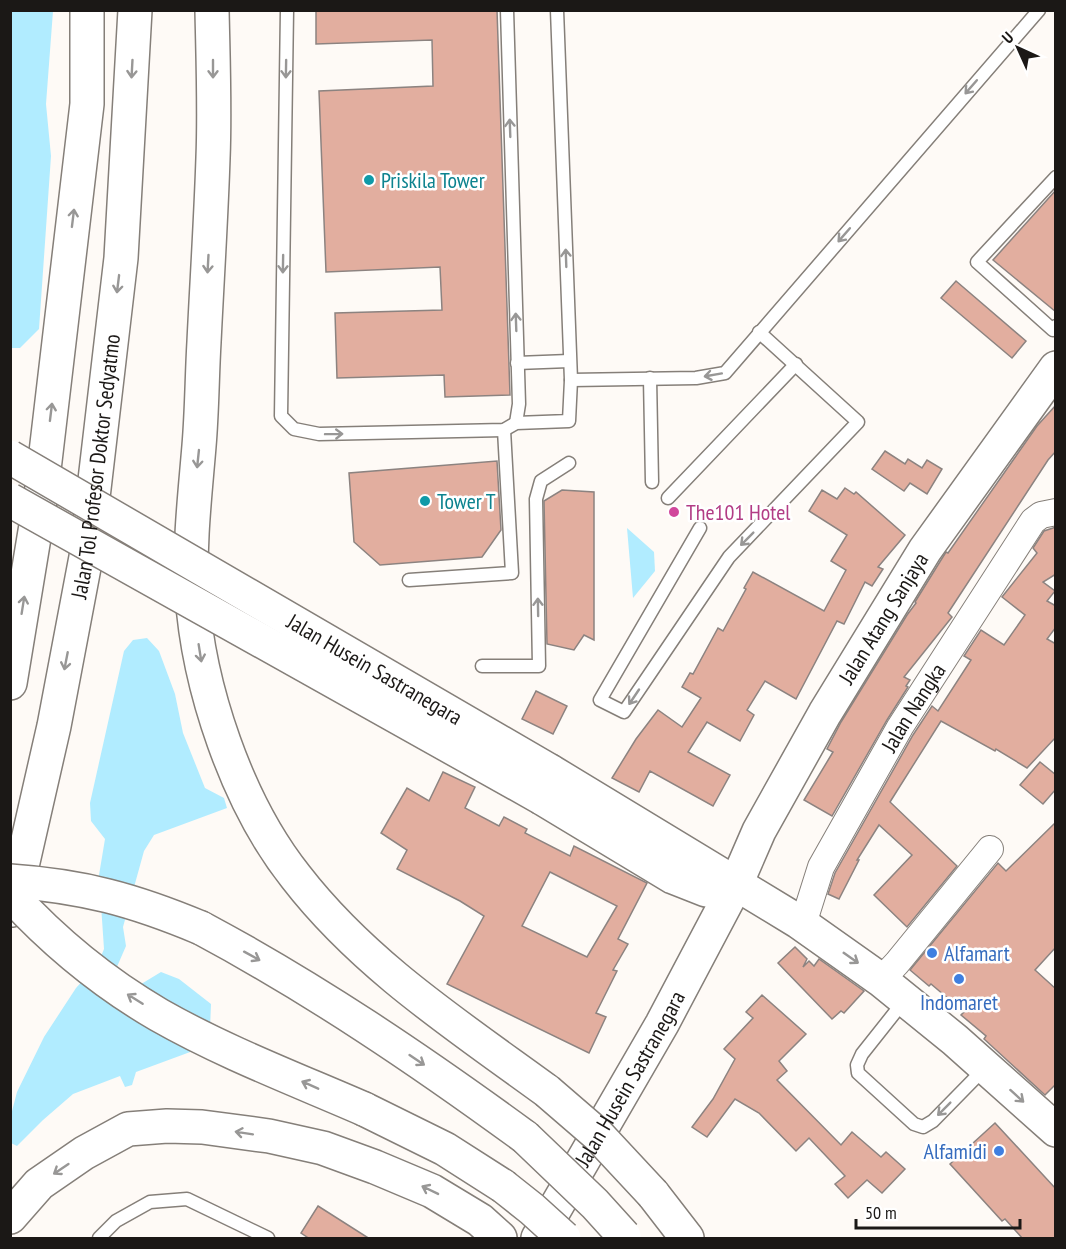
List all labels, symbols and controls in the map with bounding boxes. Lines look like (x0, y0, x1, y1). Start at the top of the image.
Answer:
north arrow (988, 18, 1048, 78)
text: U (997, 27, 1017, 47)
one-way arrow (126, 58, 137, 78)
one-way arrow (207, 58, 219, 78)
one-way arrow (281, 58, 292, 78)
one-way arrow (964, 79, 978, 94)
one-way arrow (504, 118, 516, 138)
place label: Priskila Tower (381, 166, 485, 194)
marker: Priskila Tower (362, 173, 376, 187)
one-way arrow (68, 209, 79, 228)
one-way arrow (837, 227, 851, 242)
one-way arrow (560, 249, 571, 269)
one-way arrow (202, 253, 213, 273)
one-way arrow (277, 253, 289, 273)
one-way arrow (112, 274, 123, 294)
one-way arrow (510, 313, 521, 333)
street label: Jalan Tol Profesor Doktor Sedyatmo (64, 332, 126, 602)
one-way arrow (703, 370, 723, 381)
one-way arrow (45, 402, 56, 422)
one-way arrow (324, 428, 343, 440)
one-way arrow (192, 448, 203, 468)
place label: Tower T (437, 487, 496, 515)
marker: Tower T (418, 494, 432, 508)
place label: The101 Hotel (686, 498, 791, 526)
marker: The101 Hotel (667, 505, 681, 519)
one-way arrow (740, 532, 755, 547)
street label: Jalan Atang Sanjaya (832, 547, 934, 690)
one-way arrow (18, 595, 29, 615)
one-way arrow (532, 598, 544, 618)
street label: Jalan Husein Sastranegara (281, 607, 467, 731)
one-way arrow (195, 642, 206, 662)
one-way arrow (60, 651, 71, 671)
street label: Jalan Nangka (874, 658, 952, 758)
one-way arrow (628, 689, 640, 705)
place label: Alfamart (944, 939, 1010, 967)
marker: Alfamart (925, 946, 939, 960)
one-way arrow (243, 950, 260, 962)
one-way arrow (842, 952, 858, 964)
marker: Indomaret (952, 972, 966, 986)
street label: Jalan Husein Sastranegara (568, 986, 691, 1172)
place label: Indomaret (920, 988, 998, 1016)
one-way arrow (127, 993, 144, 1005)
one-way arrow (408, 1055, 425, 1067)
one-way arrow (301, 1079, 319, 1090)
one-way arrow (1009, 1089, 1024, 1103)
one-way arrow (937, 1102, 952, 1116)
one-way arrow (235, 1127, 255, 1138)
place label: Alfamidi (924, 1137, 987, 1165)
marker: Alfamidi (992, 1144, 1006, 1158)
one-way arrow (53, 1163, 70, 1175)
one-way arrow (421, 1184, 439, 1196)
scale bar (856, 1192, 1020, 1230)
text: 50 m (865, 1201, 897, 1224)

